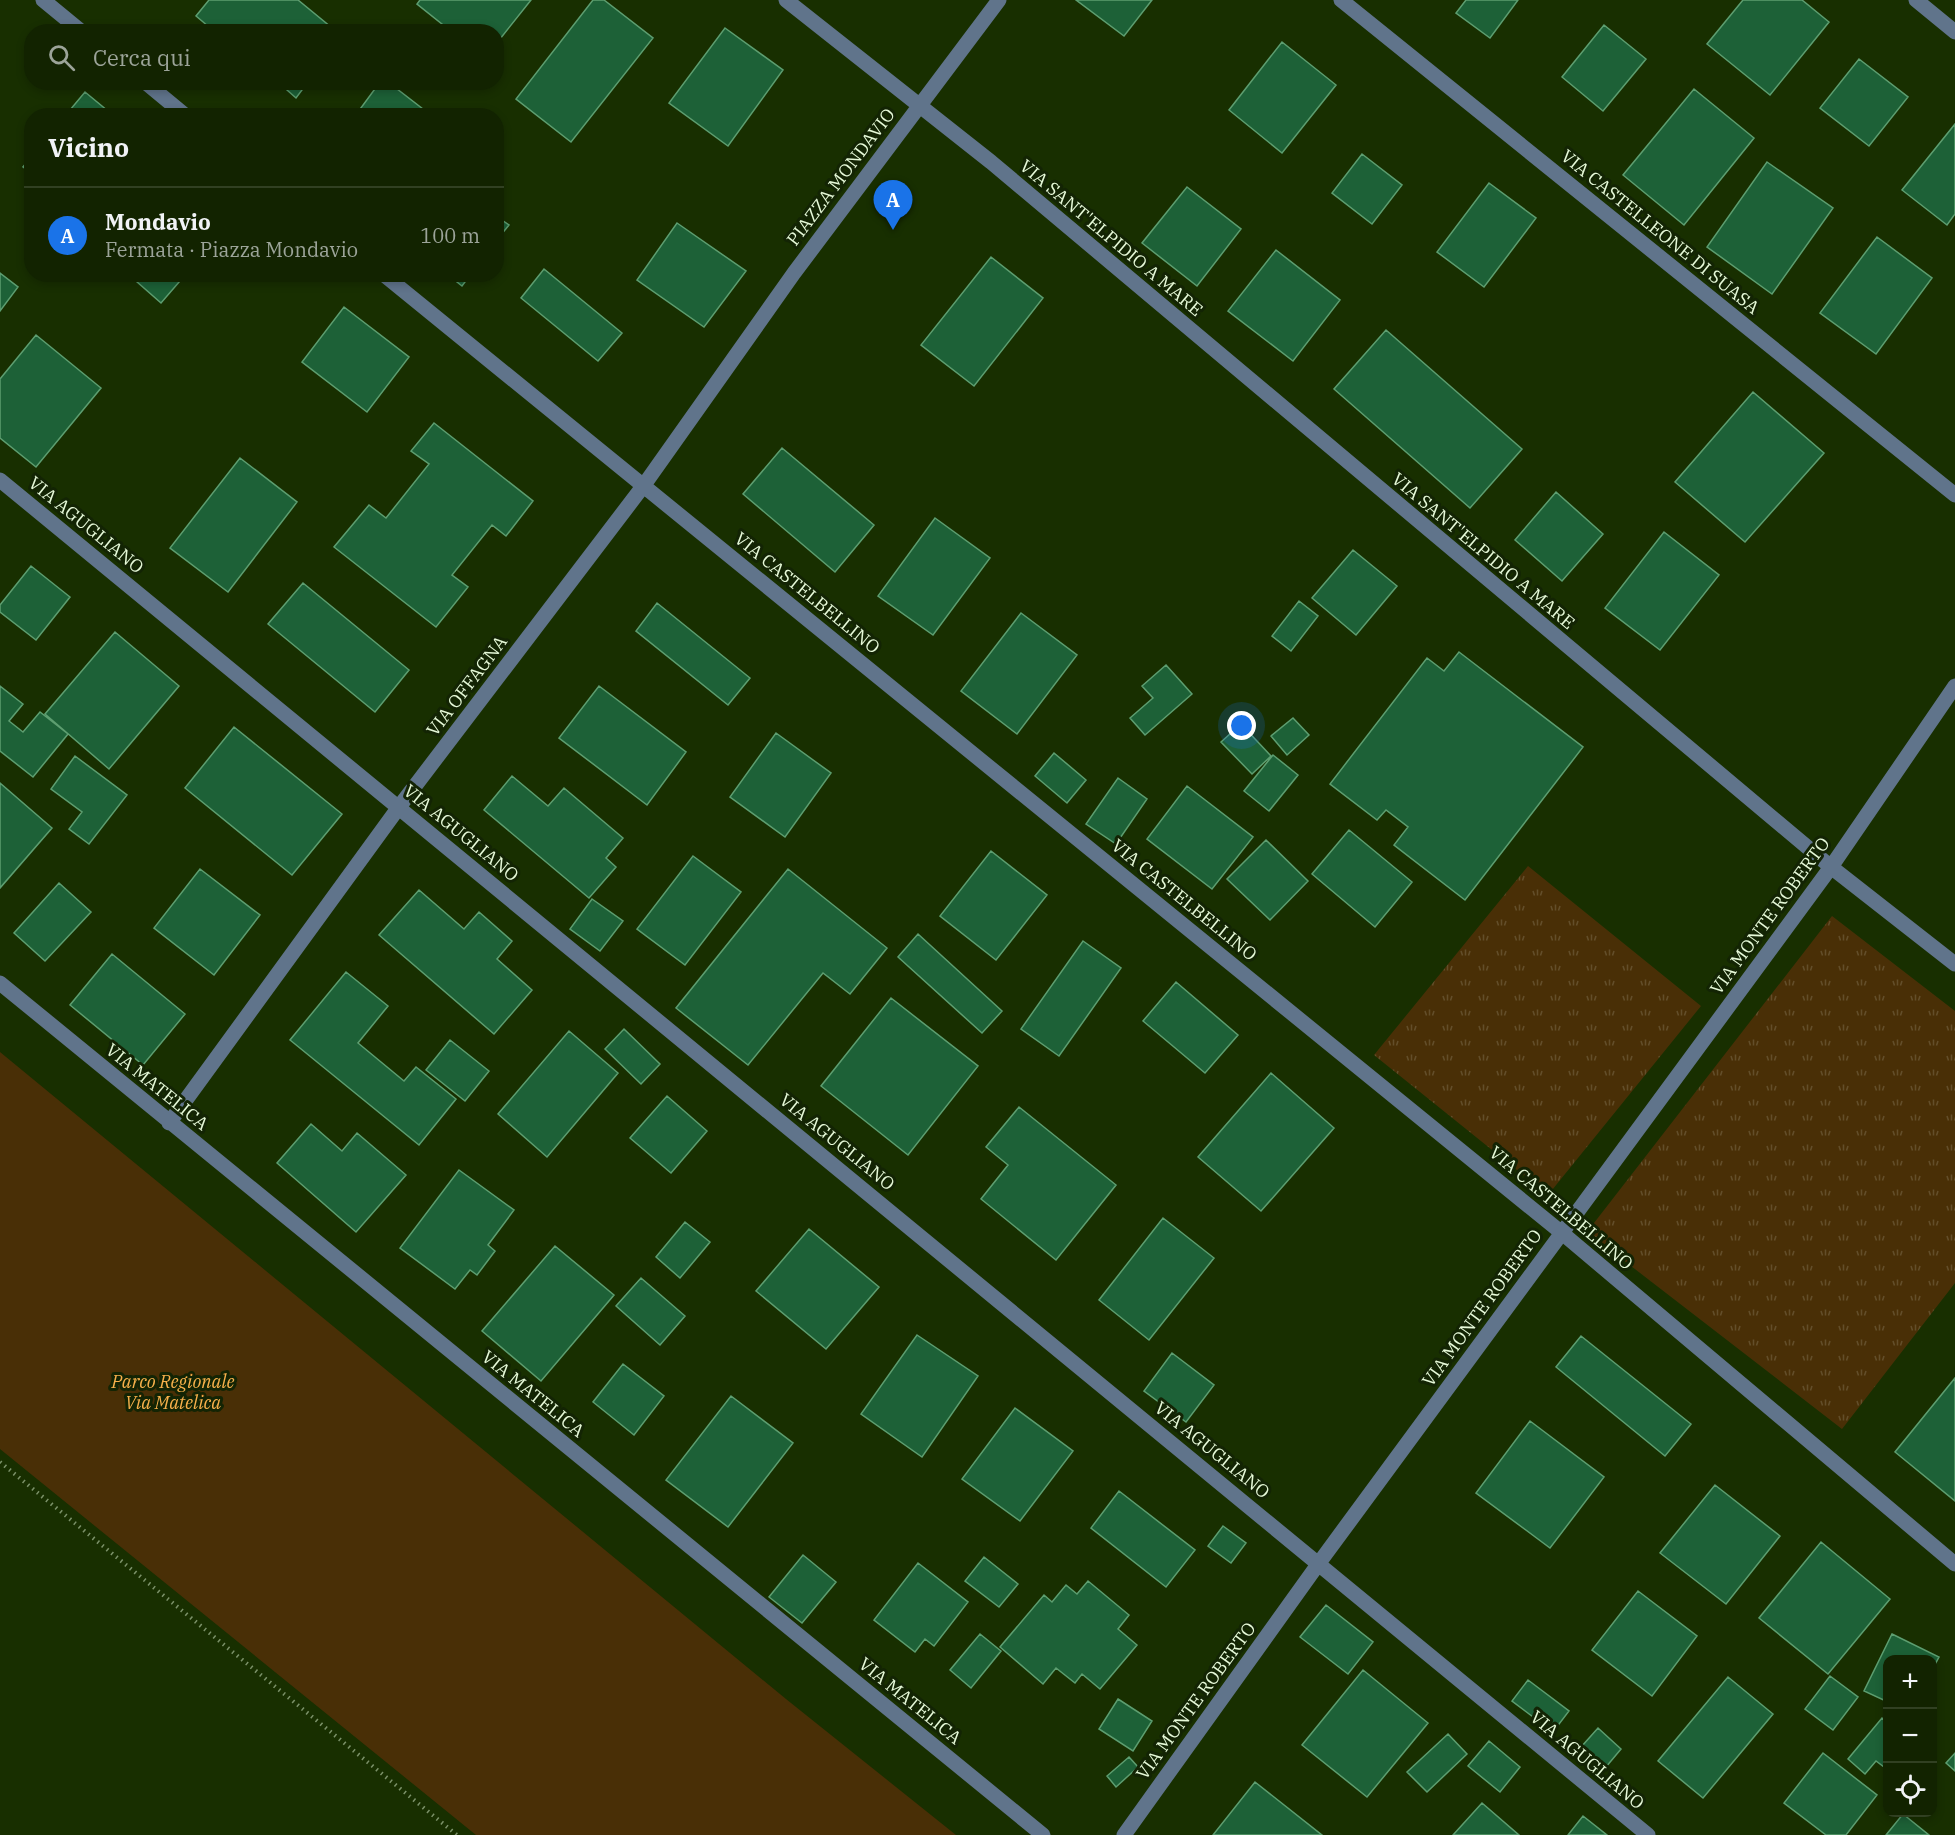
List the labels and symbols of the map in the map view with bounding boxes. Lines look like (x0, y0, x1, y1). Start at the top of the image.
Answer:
street label: PIAZZA MONDAVIO (782, 104, 900, 250)
street label: VIA CASTELLEONE DI SUASA (1556, 144, 1765, 319)
street label: VIA SANT'ELPIDIO A MARE (1015, 154, 1208, 321)
pin: A (874, 180, 912, 230)
street label: VIA SANT'ELPIDIO A MARE (1387, 467, 1580, 634)
street label: VIA AGUGLIANO (24, 471, 149, 578)
street label: VIA CASTELBELLINO (730, 527, 885, 658)
street label: VIA OFFAGNA (421, 630, 512, 741)
your location (1227, 711, 1256, 740)
street label: VIA AGUGLIANO (399, 779, 524, 886)
street label: VIA MONTE ROBERTO (1705, 832, 1835, 999)
street label: VIA CASTELBELLINO (1107, 834, 1262, 965)
street label: VIA MATELICA (101, 1038, 214, 1136)
street label: VIA AGUGLIANO (775, 1088, 900, 1195)
street label: VIA CASTELBELLINO (1485, 1141, 1638, 1275)
street label: VIA MONTE ROBERTO (1417, 1224, 1547, 1391)
street label: VIA MATELICA (477, 1345, 590, 1443)
park label: Parco Regionale Via Matelica (111, 1370, 234, 1414)
street label: VIA AGUGLIANO (1150, 1396, 1275, 1503)
street label: VIA MONTE ROBERTO (1131, 1617, 1261, 1784)
street label: VIA MATELICA (854, 1652, 967, 1750)
street label: VIA AGUGLIANO (1526, 1705, 1649, 1814)

